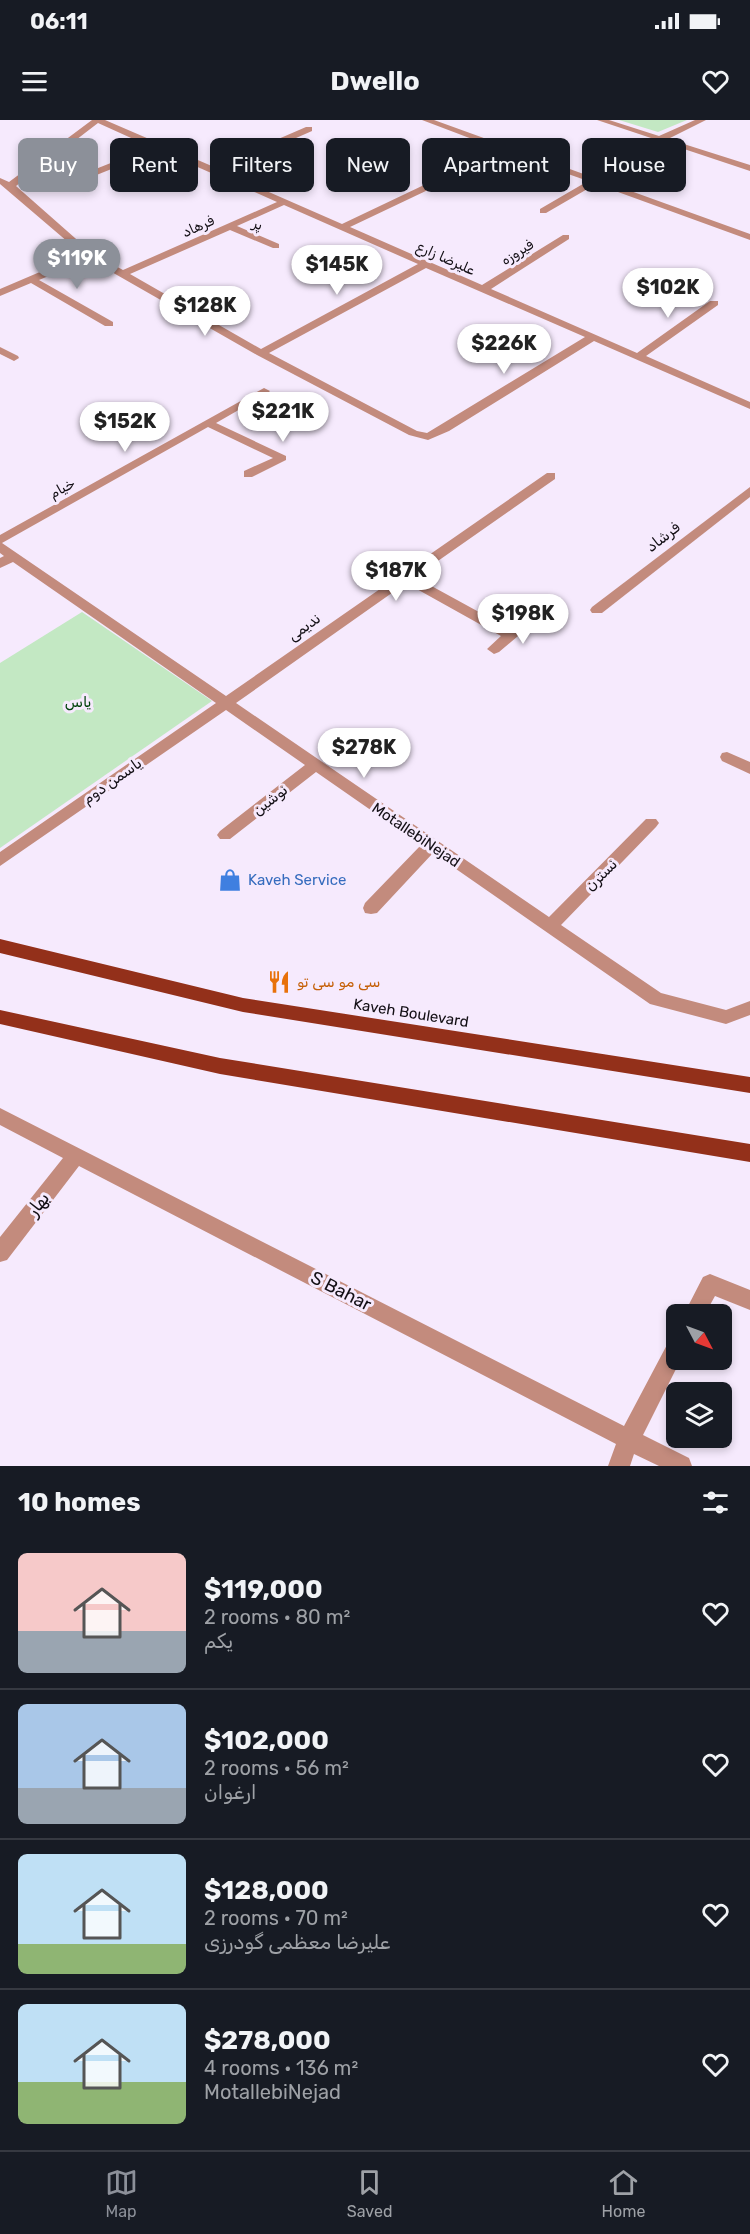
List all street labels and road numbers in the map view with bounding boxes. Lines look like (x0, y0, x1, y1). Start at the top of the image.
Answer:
street label: فرهاد (179, 212, 217, 241)
street label: پر (249, 214, 265, 235)
street label: فیروزه (498, 236, 537, 269)
street label: علیرضا زارع (413, 238, 478, 281)
street label: خیام (46, 474, 79, 503)
street label: فرشاد (642, 518, 684, 556)
street label: ندیمی (284, 609, 324, 645)
street label: یاسمن دوم (79, 754, 146, 809)
street label: نوشین (249, 781, 291, 819)
street label: MotallebiNejad (368, 799, 464, 871)
street label: نسترن (581, 855, 621, 895)
street label: Kaveh Boulevard (352, 995, 470, 1031)
street label: بهار (21, 1188, 54, 1221)
street label: S Bahar (307, 1266, 375, 1316)

